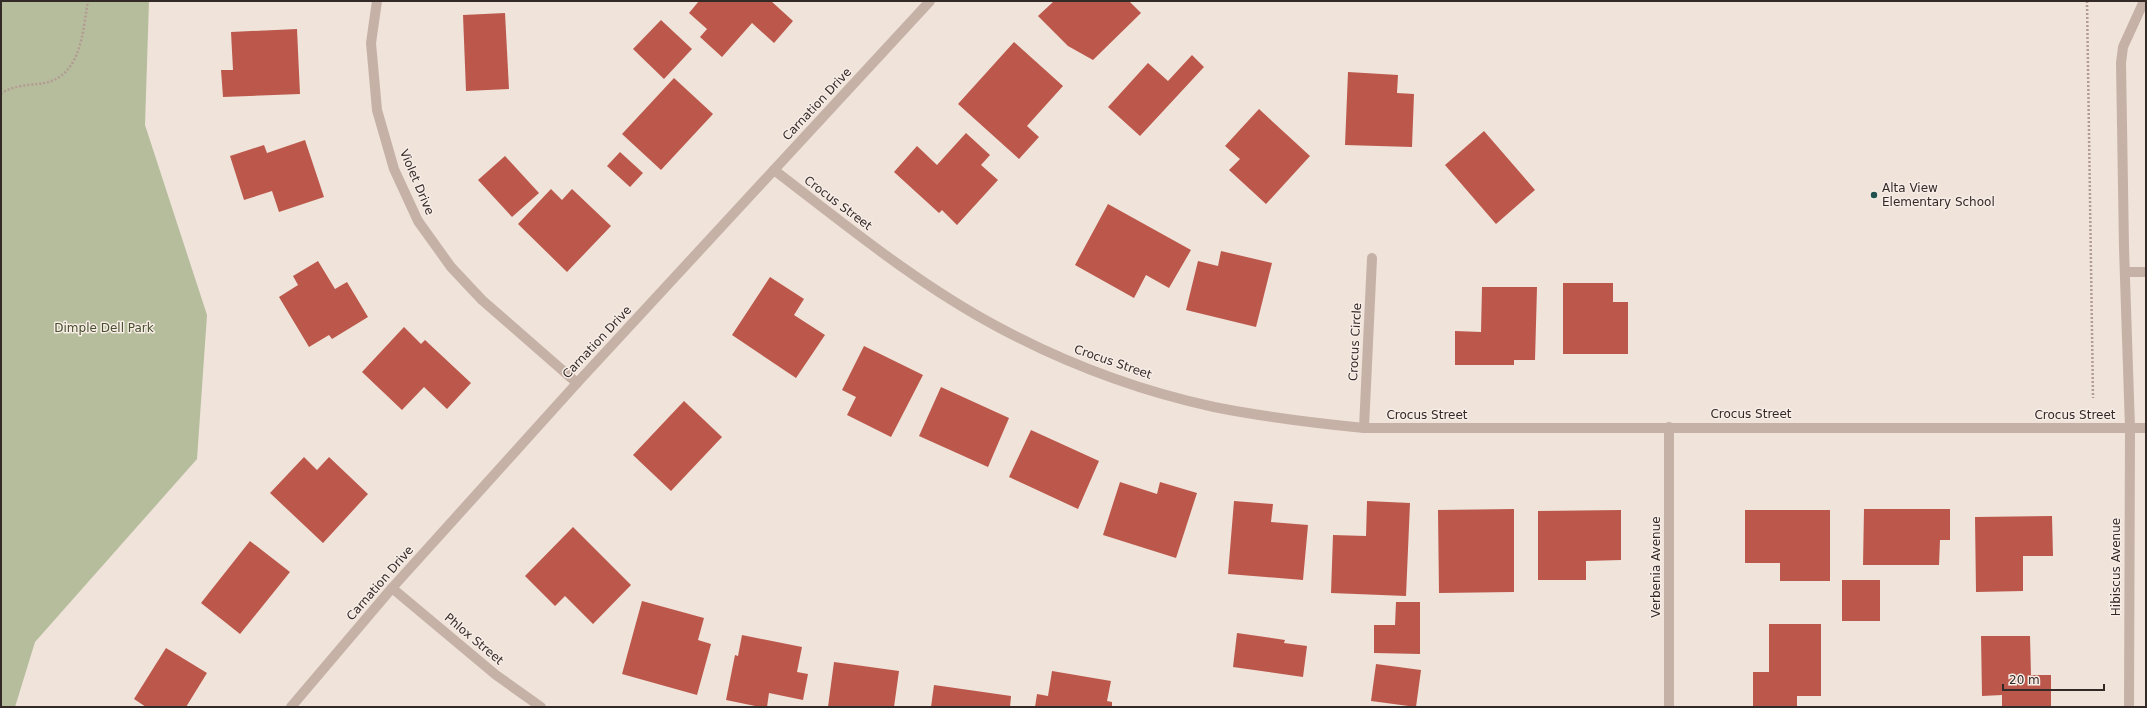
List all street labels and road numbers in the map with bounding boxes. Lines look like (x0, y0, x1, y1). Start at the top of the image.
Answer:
street label: Carnation Drive (780, 65, 854, 143)
street label: Violet Drive (397, 147, 437, 217)
street label: Crocus Street (801, 173, 875, 233)
street label: Carnation Drive (560, 303, 634, 381)
street label: Crocus Circle (1346, 303, 1364, 381)
street label: Crocus Street (1072, 342, 1154, 382)
street label: Crocus Street (1710, 407, 1792, 421)
street label: Crocus Street (1386, 408, 1468, 422)
street label: Crocus Street (2034, 408, 2116, 422)
street label: Verbenia Avenue (1649, 516, 1663, 618)
street label: Hibiscus Avenue (2109, 518, 2123, 616)
street label: Carnation Drive (344, 543, 416, 623)
street label: Phlox Street (442, 610, 507, 668)

